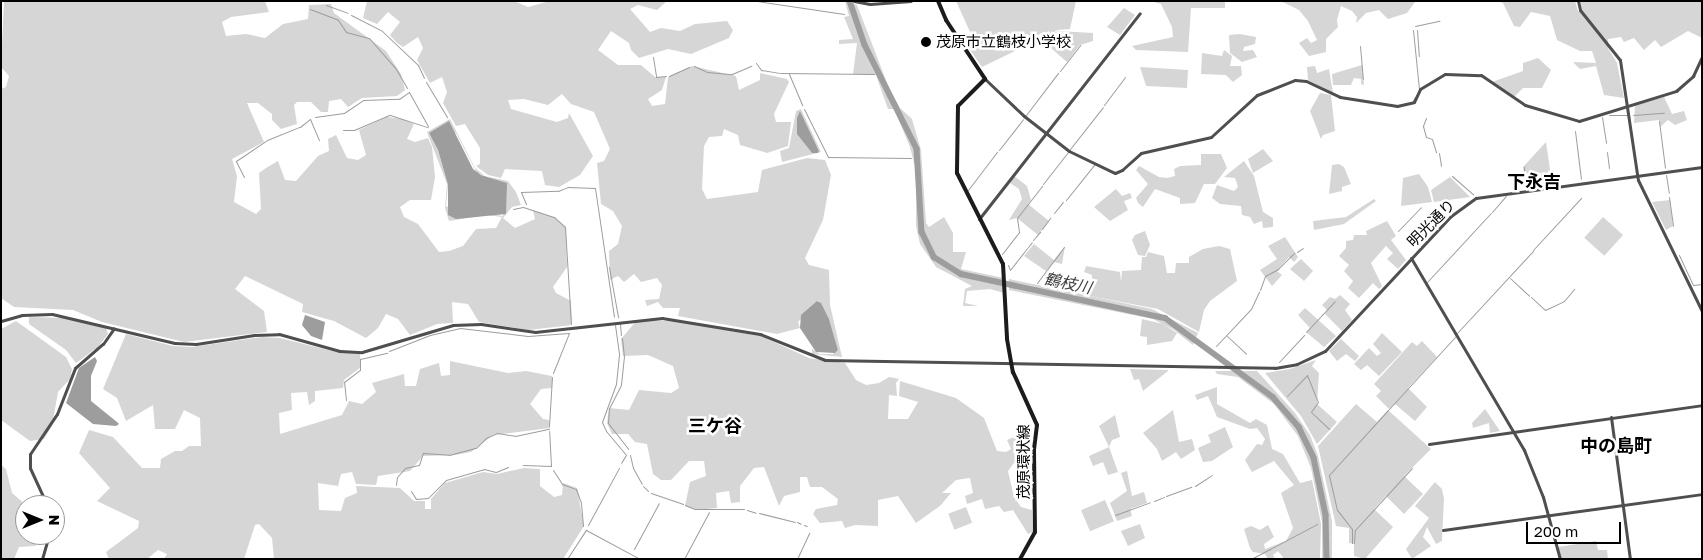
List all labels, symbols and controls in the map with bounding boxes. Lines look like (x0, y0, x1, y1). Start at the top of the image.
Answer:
place label: 茂原市立鶴枝小学校 (936, 33, 1071, 51)
marker: 茂原市立鶴枝小学校 (920, 36, 932, 48)
district label: 下永吉 (1507, 170, 1561, 192)
street label: 明光通り (1403, 195, 1459, 251)
water label: 鶴枝川 (1043, 269, 1093, 297)
district label: 三ケ谷 (688, 414, 742, 436)
street label: 茂原環状線 (1015, 425, 1033, 499)
district label: 中の島町 (1580, 434, 1652, 456)
north arrow (15, 495, 65, 545)
scale bar (1528, 512, 1623, 544)
text: N (46, 515, 63, 525)
text: 200 m (1534, 522, 1578, 540)

